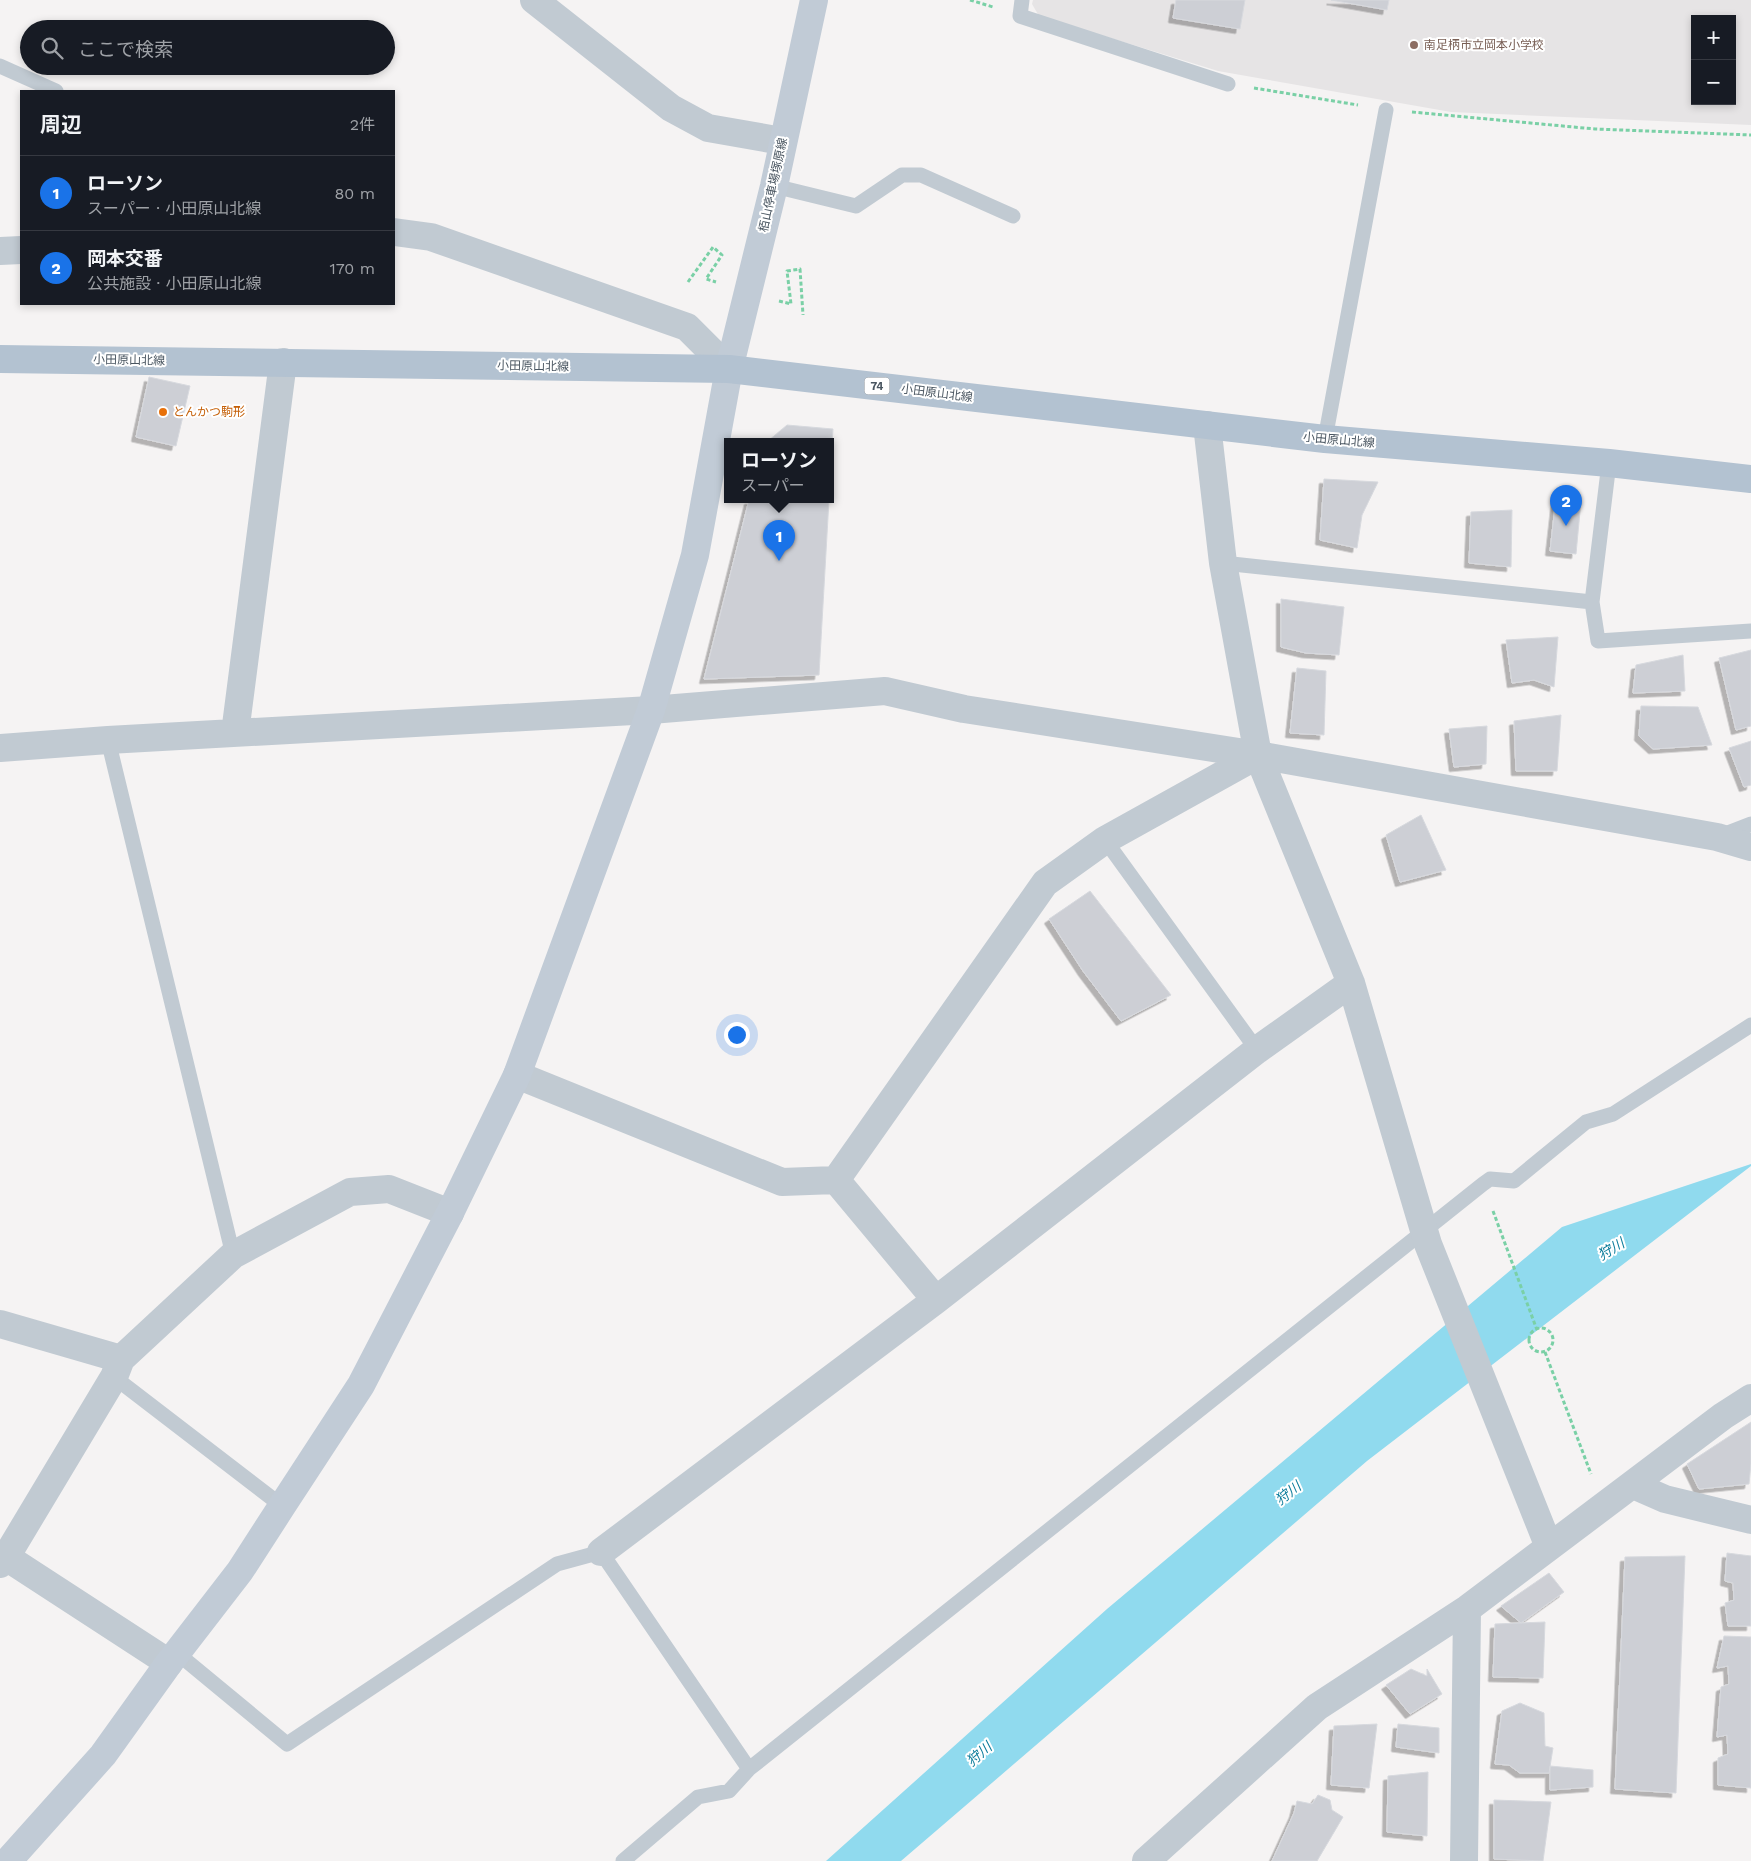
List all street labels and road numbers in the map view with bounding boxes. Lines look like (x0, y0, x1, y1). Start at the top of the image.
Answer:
street label: 栢山停車場塚原線 (756, 137, 790, 233)
street label: 小田原山北線 (93, 352, 165, 368)
street label: 小田原山北線 (497, 358, 569, 374)
road number: 74 (864, 378, 890, 394)
street label: 小田原山北線 (900, 382, 974, 404)
street label: 小田原山北線 (1303, 430, 1375, 450)

